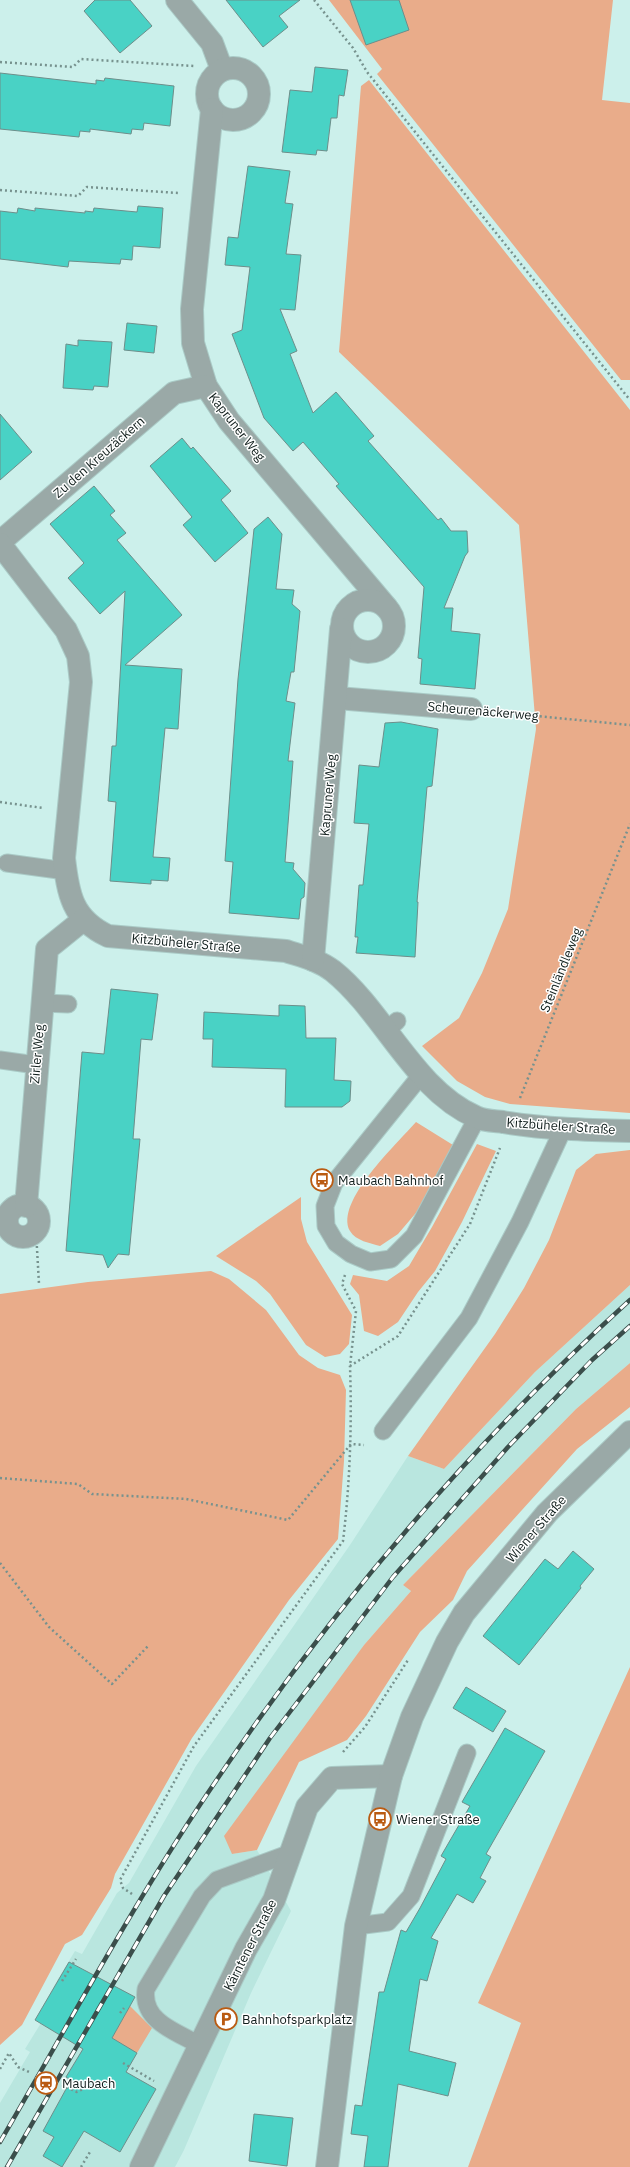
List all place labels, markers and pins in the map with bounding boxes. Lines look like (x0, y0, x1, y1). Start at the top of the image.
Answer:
bus stop icon: Maubach Bahnhof (309, 1167, 335, 1193)
place label: Maubach Bahnhof (338, 1172, 443, 1189)
bus stop icon: Wiener Straße (367, 1806, 393, 1832)
place label: Wiener Straße (396, 1811, 480, 1828)
parking icon: Bahnhofsparkplatz (213, 2006, 239, 2032)
place label: Bahnhofsparkplatz (242, 2011, 352, 2028)
station icon: Maubach (33, 2070, 59, 2096)
place label: Maubach (62, 2075, 115, 2092)

